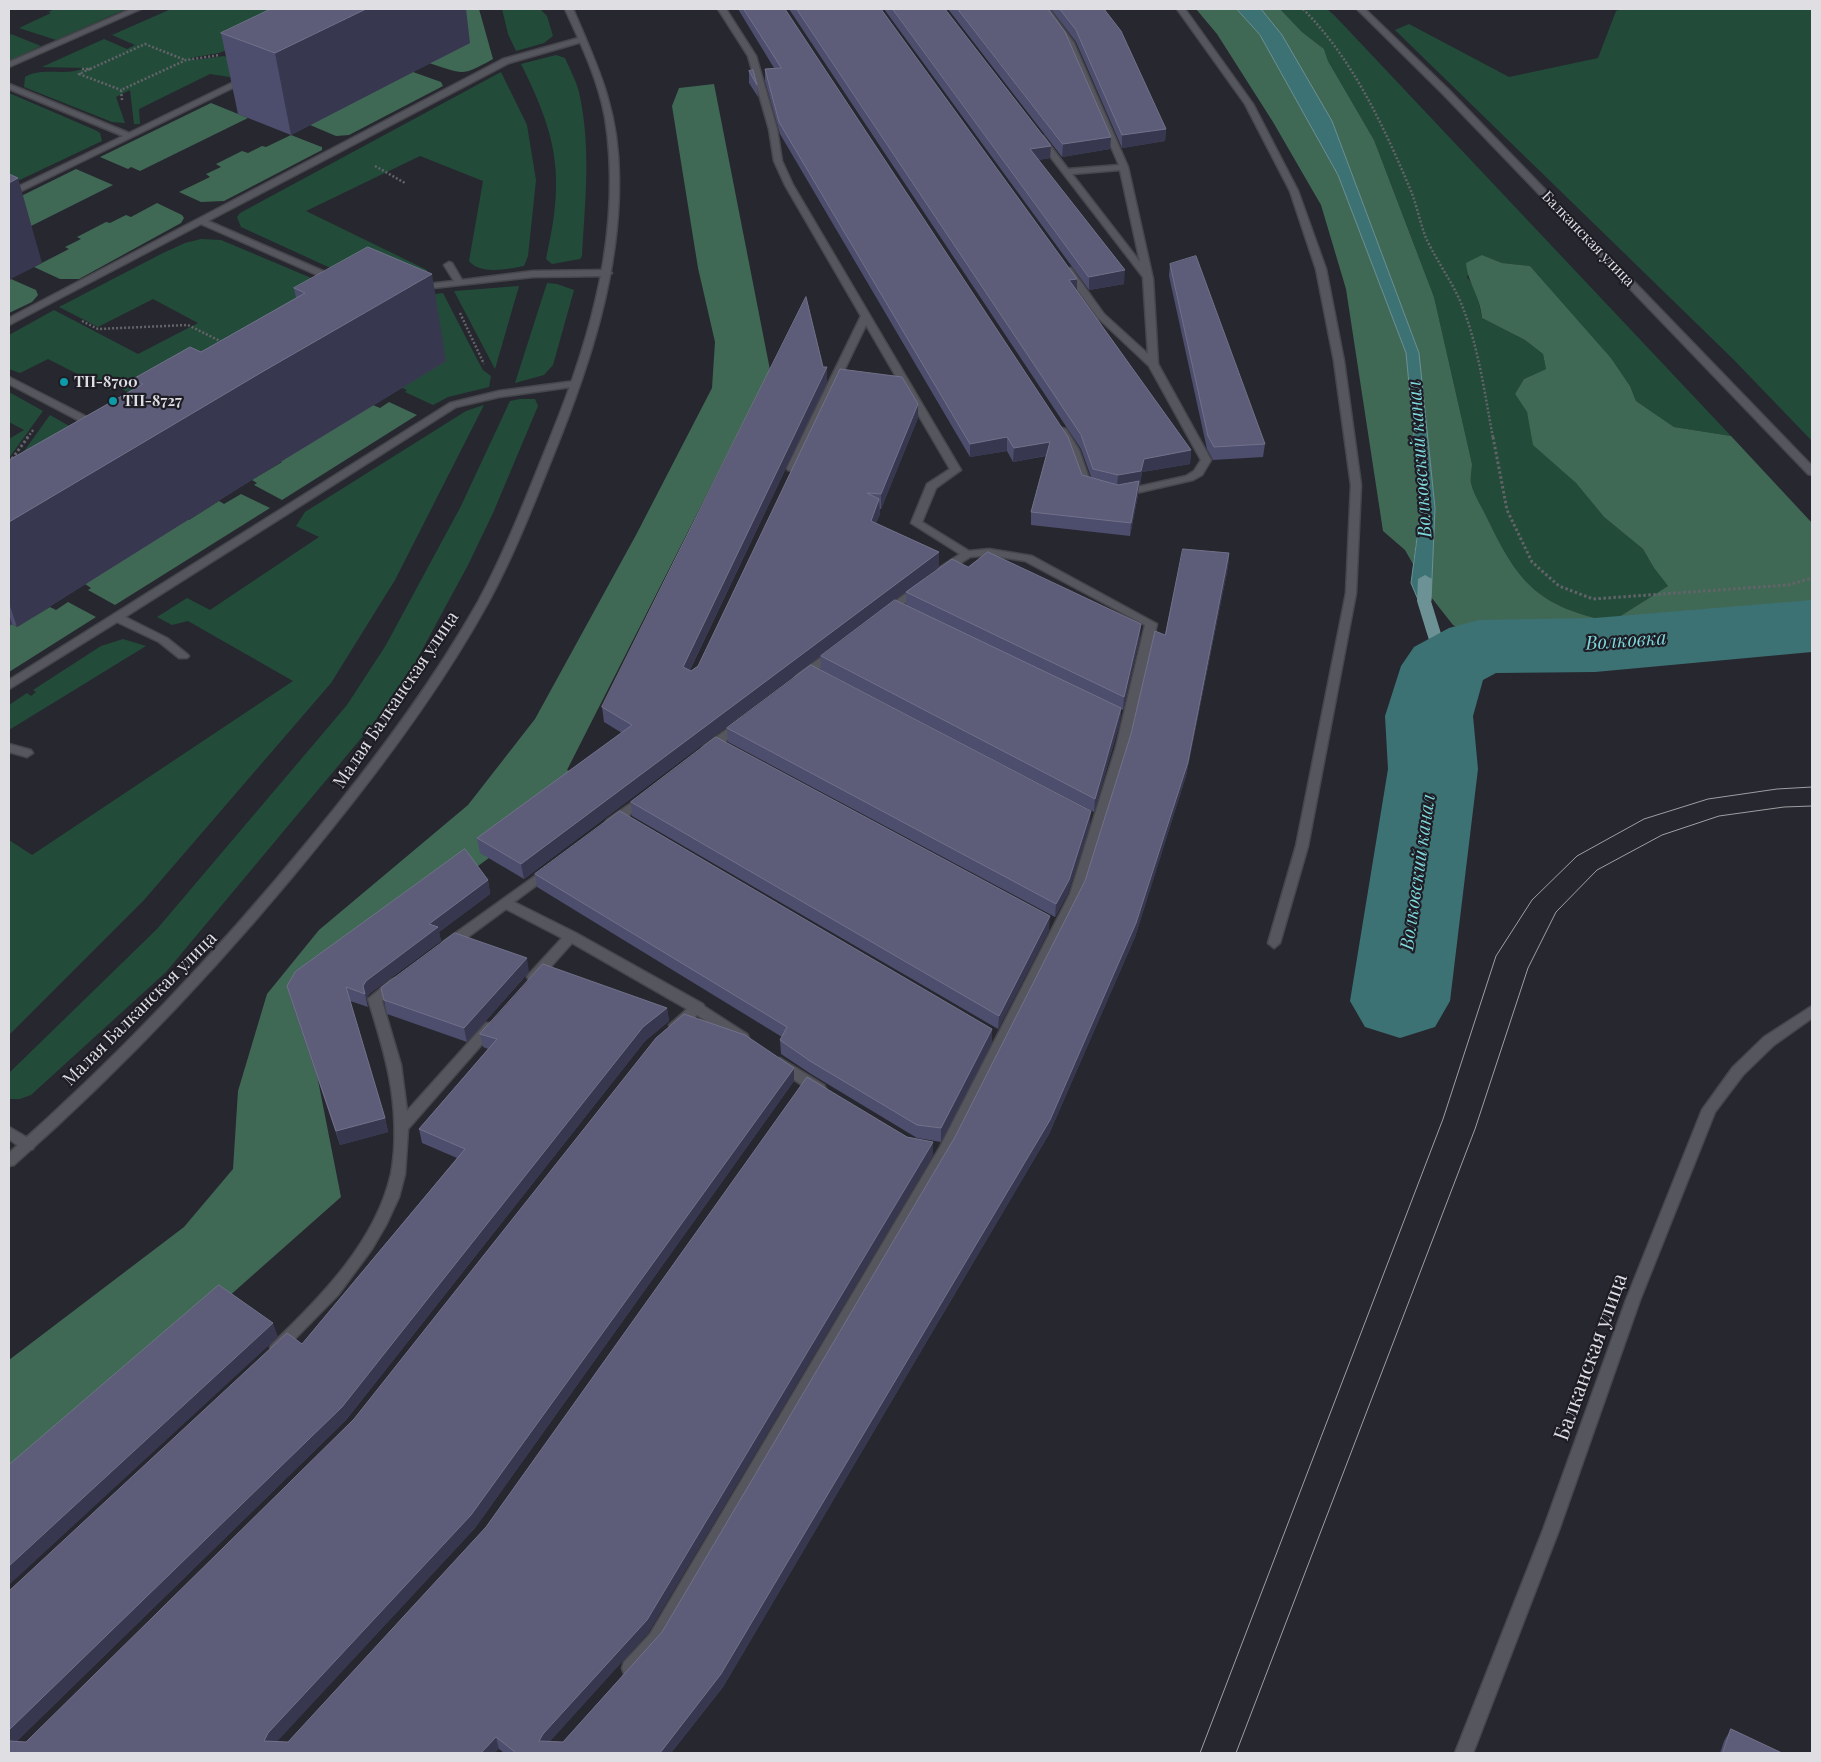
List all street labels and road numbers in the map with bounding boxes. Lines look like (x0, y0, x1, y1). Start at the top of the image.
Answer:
street label: Балканская улица (1538, 188, 1638, 290)
street label: Малая Балканская улица (329, 607, 463, 793)
street label: Малая Балканская улица (59, 928, 221, 1090)
street label: Балканская улица (1549, 1270, 1633, 1444)

